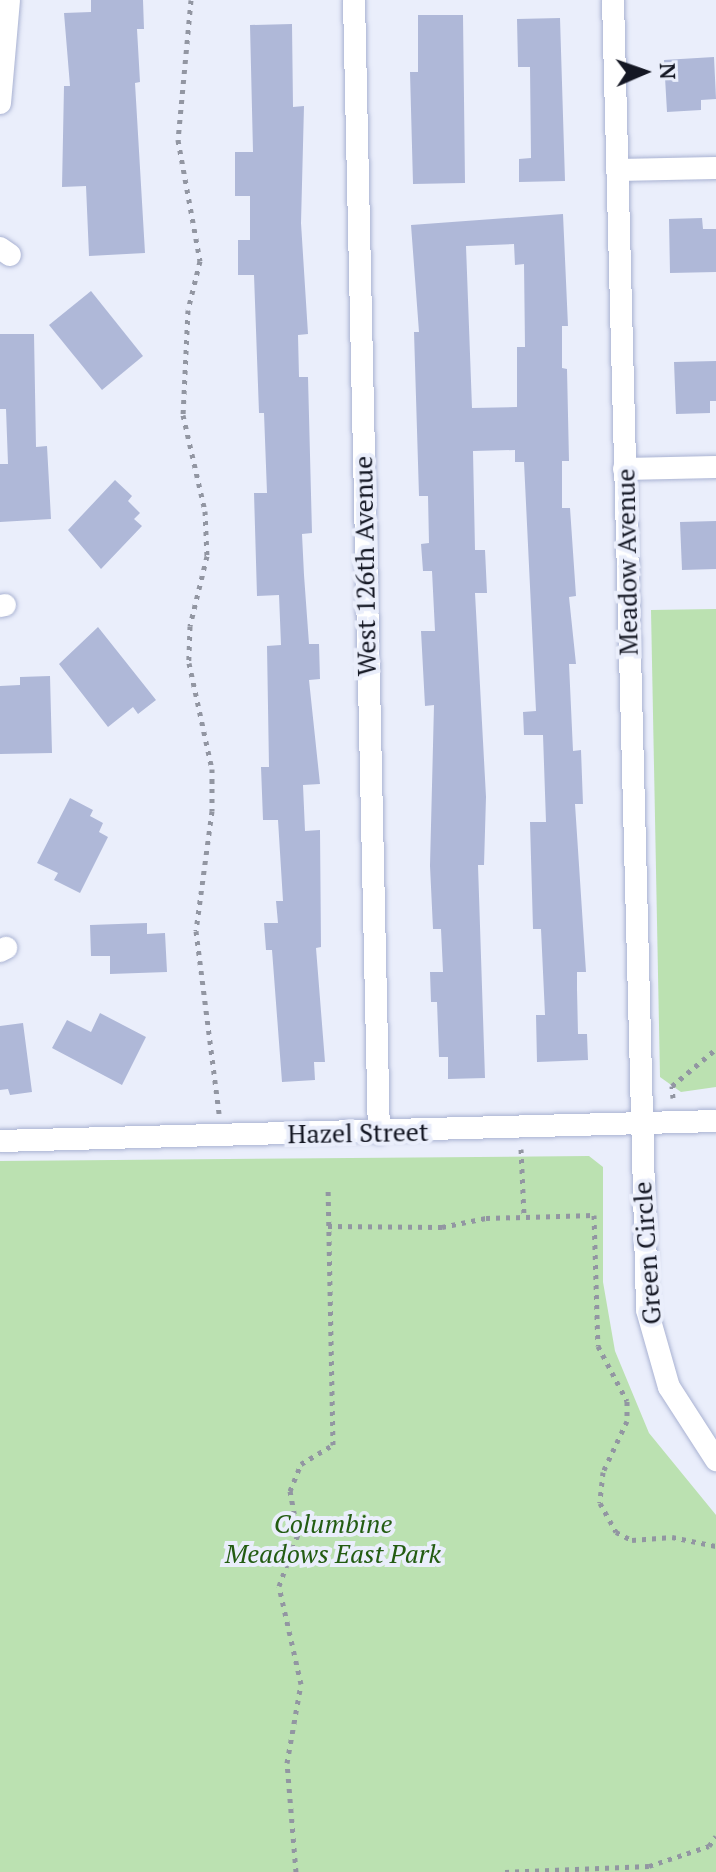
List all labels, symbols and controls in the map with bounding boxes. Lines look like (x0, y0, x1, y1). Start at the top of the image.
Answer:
north arrow (604, 32, 684, 112)
text: N (654, 62, 683, 80)
street label: West 126th Avenue (347, 455, 383, 677)
street label: Meadow Avenue (610, 468, 644, 656)
street label: Hazel Street (287, 1116, 429, 1150)
street label: Green Circle (626, 1180, 668, 1326)
park label: Columbine Meadows East Park (225, 1508, 441, 1570)

